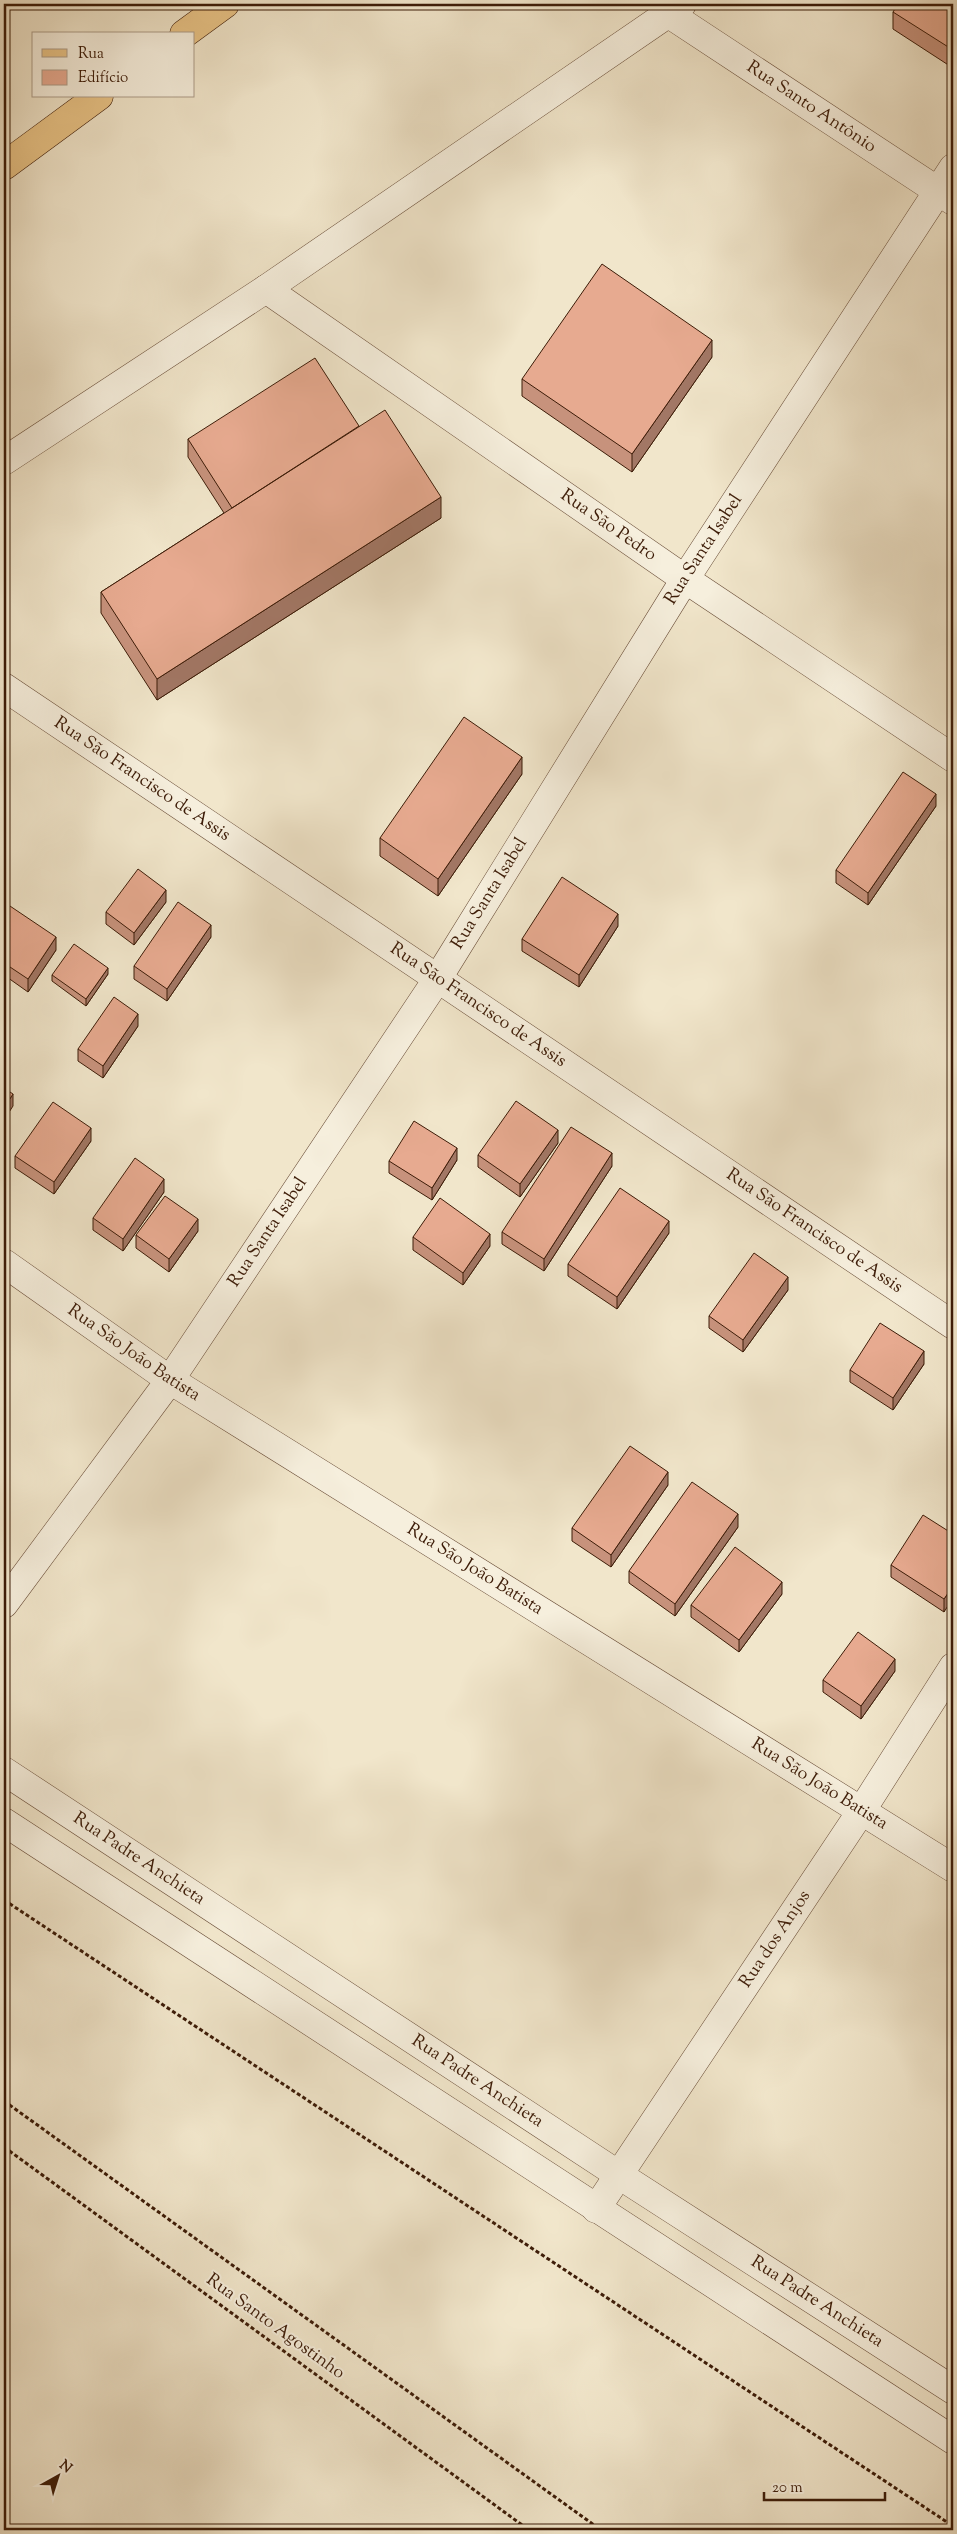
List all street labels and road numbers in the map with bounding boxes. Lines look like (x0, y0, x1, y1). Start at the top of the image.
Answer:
street label: Rua Santo Antônio (741, 55, 881, 160)
street label: Rua São Pedro (555, 483, 662, 568)
street label: Rua Santa Isabel (659, 490, 750, 610)
street label: Rua São Francisco de Assis (48, 711, 235, 848)
street label: Rua Santa Isabel (446, 833, 535, 955)
street label: Rua São Francisco de Assis (384, 937, 571, 1074)
street label: Rua São Francisco de Assis (720, 1163, 908, 1300)
street label: Rua Santa Isabel (222, 1172, 314, 1293)
street label: Rua São João Batista (62, 1298, 205, 1409)
street label: Rua São João Batista (401, 1517, 548, 1622)
street label: Rua São João Batista (746, 1732, 892, 1837)
street label: Rua Padre Anchieta (67, 1806, 210, 1912)
street label: Rua dos Anjos (734, 1885, 818, 1993)
street label: Rua Padre Anchieta (406, 2029, 548, 2135)
street label: Rua Padre Anchieta (745, 2250, 888, 2355)
street label: Rua Santo Agostinho (200, 2268, 350, 2386)

